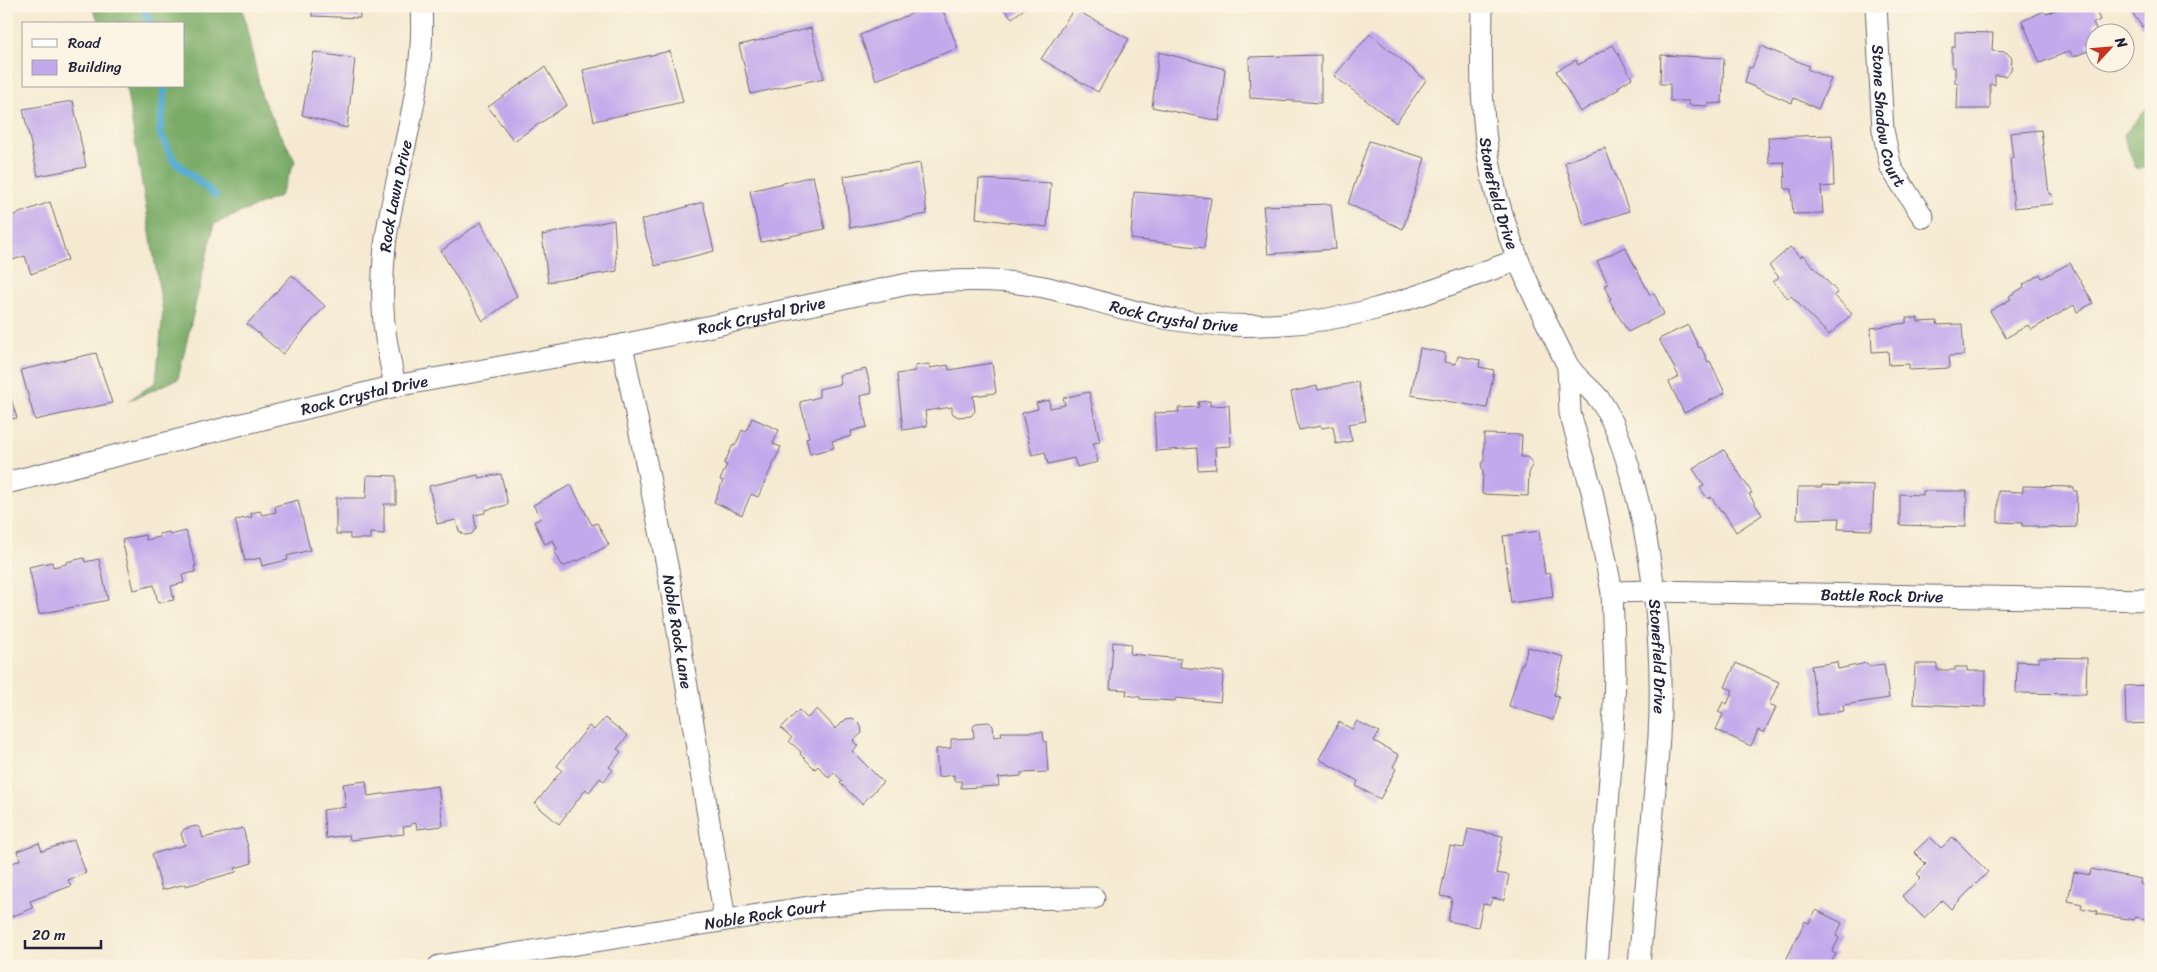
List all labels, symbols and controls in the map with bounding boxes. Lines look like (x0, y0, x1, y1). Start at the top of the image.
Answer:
legend (22, 22, 185, 88)
north arrow (2084, 22, 2134, 72)
text: Road (68, 30, 101, 56)
text: N (2107, 32, 2135, 53)
street label: Stone Shadow Court (1863, 44, 1914, 193)
text: Building (68, 54, 122, 80)
street label: Stonefield Drive (1471, 136, 1527, 254)
street label: Rock Lawn Drive (371, 137, 421, 254)
street label: Rock Crystal Drive (695, 288, 828, 343)
street label: Rock Crystal Drive (1106, 291, 1239, 340)
street label: Rock Crystal Drive (298, 366, 430, 424)
street label: Noble Rock Lane (654, 572, 701, 691)
street label: Battle Rock Drive (1820, 580, 1944, 611)
street label: Stonefield Drive (1640, 598, 1674, 714)
street label: Noble Rock Court (702, 891, 827, 939)
scale bar (25, 917, 101, 949)
text: 20 m (32, 922, 66, 948)

